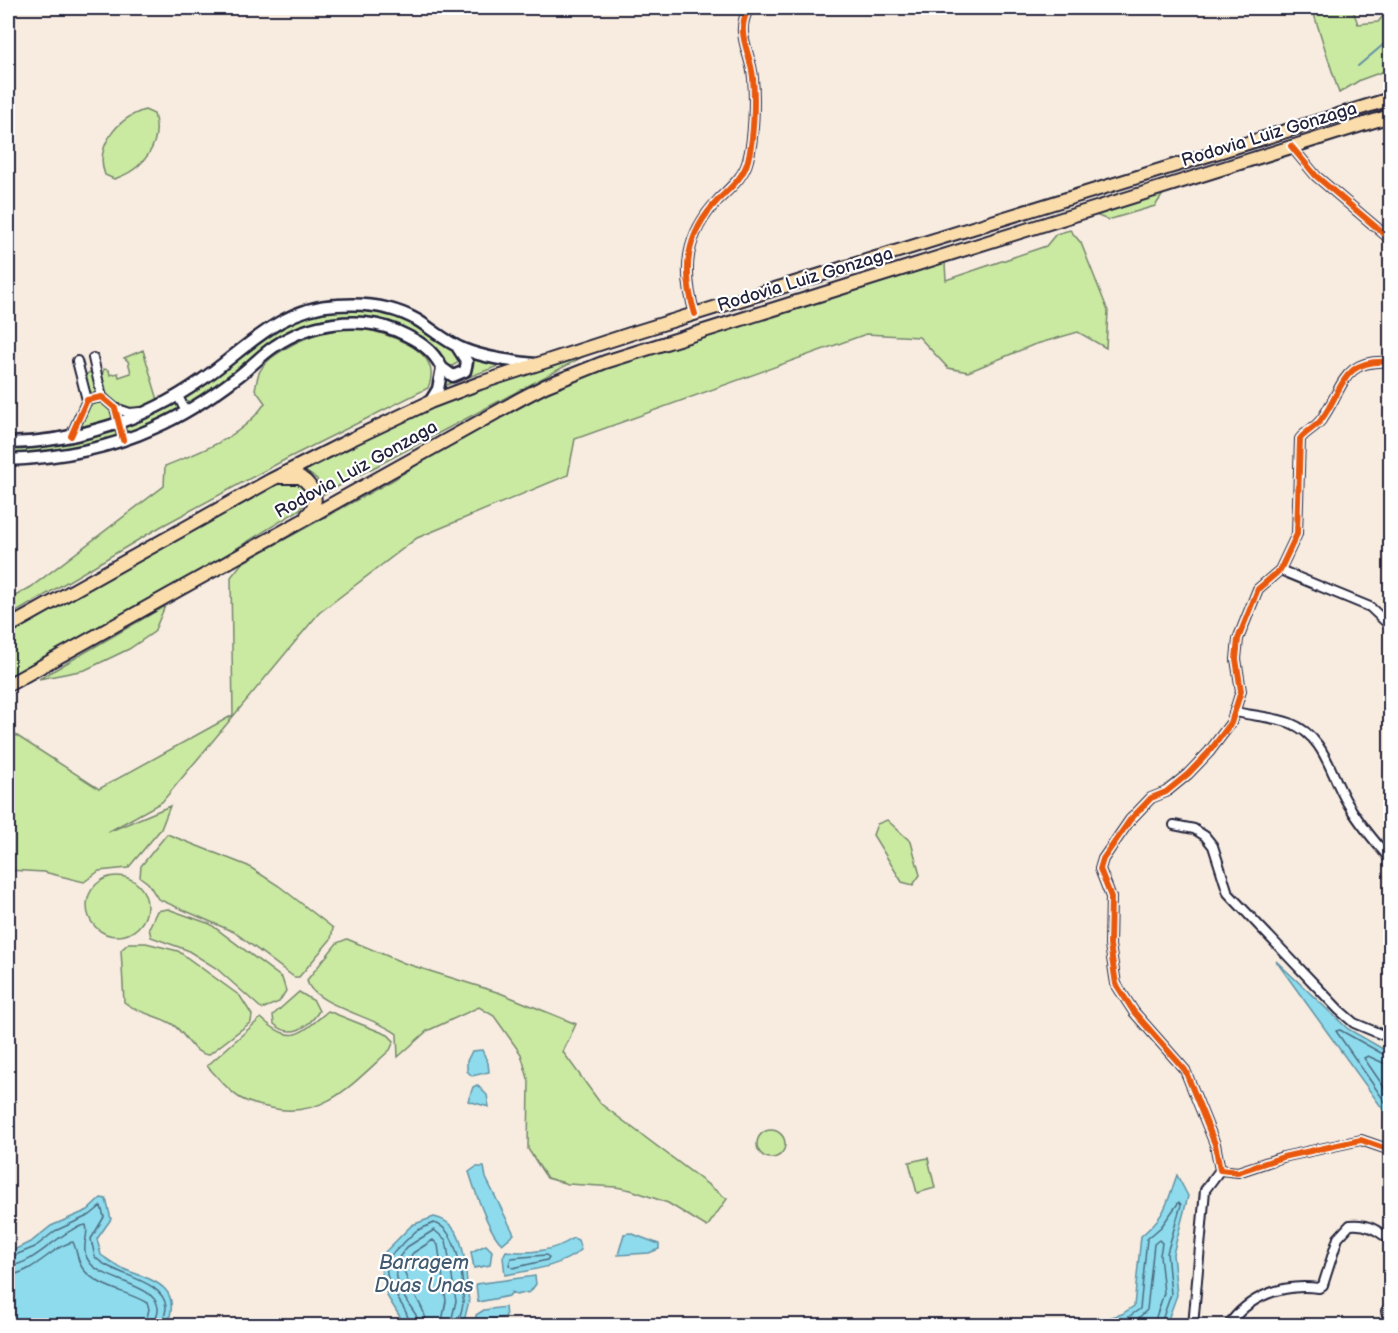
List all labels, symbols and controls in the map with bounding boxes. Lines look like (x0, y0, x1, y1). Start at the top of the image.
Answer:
street label: Rodovia Luiz Gonzaga (1179, 98, 1359, 171)
street label: Rodovia Luiz Gonzaga (715, 243, 895, 316)
street label: Rodovia Luiz Gonzaga (271, 416, 441, 523)
water label: Barragem Duas Unas (374, 1251, 474, 1298)

